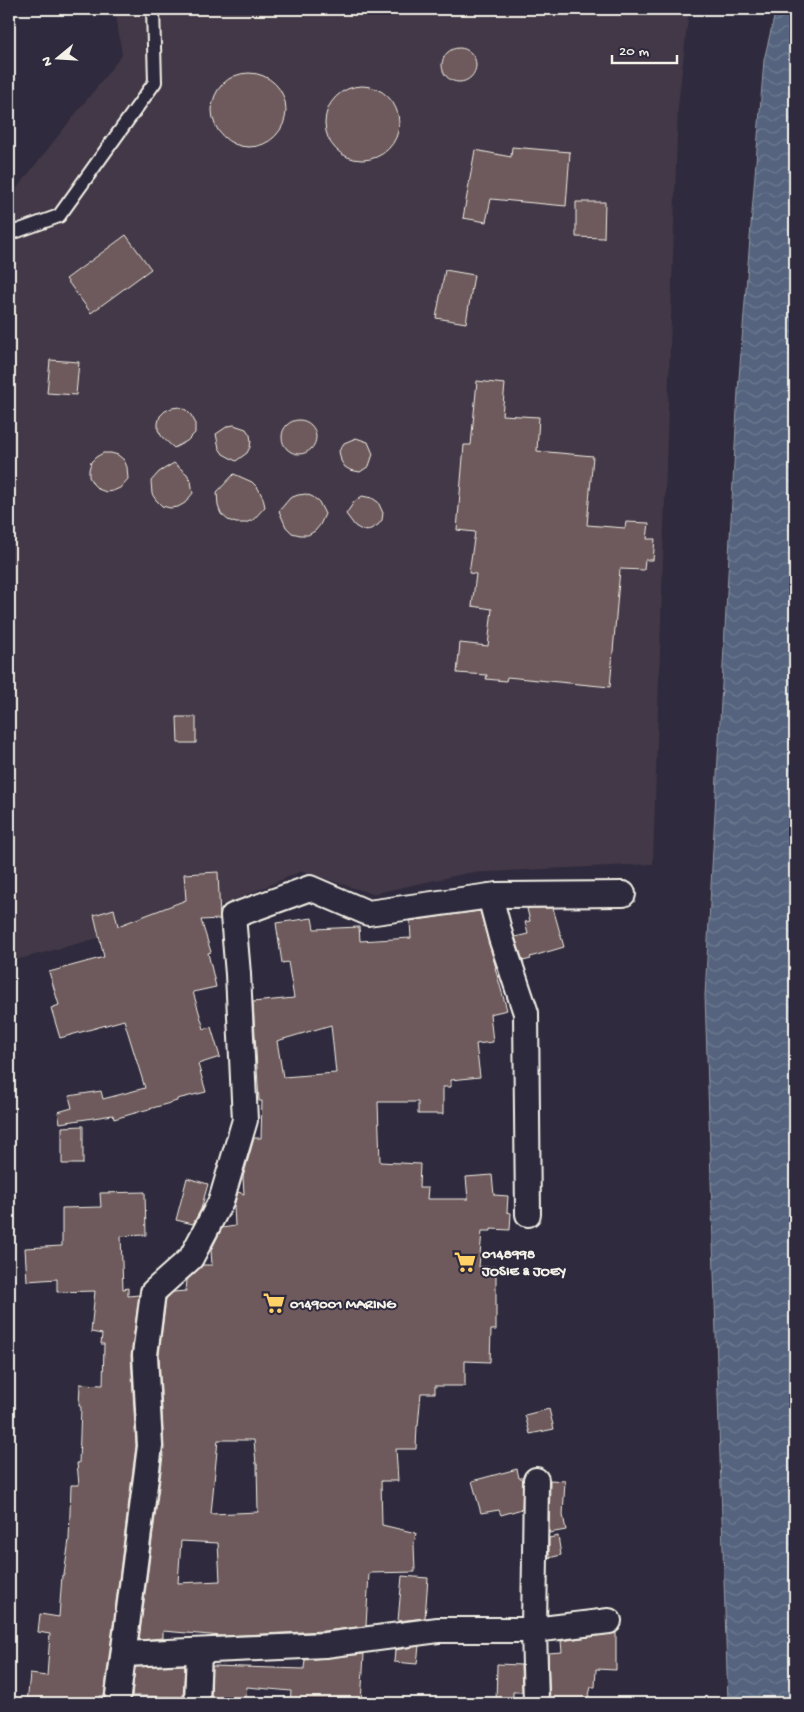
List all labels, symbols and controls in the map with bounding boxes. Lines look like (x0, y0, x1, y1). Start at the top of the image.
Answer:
north arrow (32, 32, 82, 82)
scale bar (612, 32, 676, 64)
text: 20 m (619, 43, 649, 61)
text: N (39, 54, 58, 68)
place label: 0148998 JOSIE & JOEY (481, 1246, 566, 1281)
supermarket icon: 0148998 JOSIE & JOEY (452, 1249, 478, 1275)
supermarket icon: 0149001 MARING (261, 1290, 287, 1316)
place label: 0149001 MARING (290, 1296, 397, 1314)

